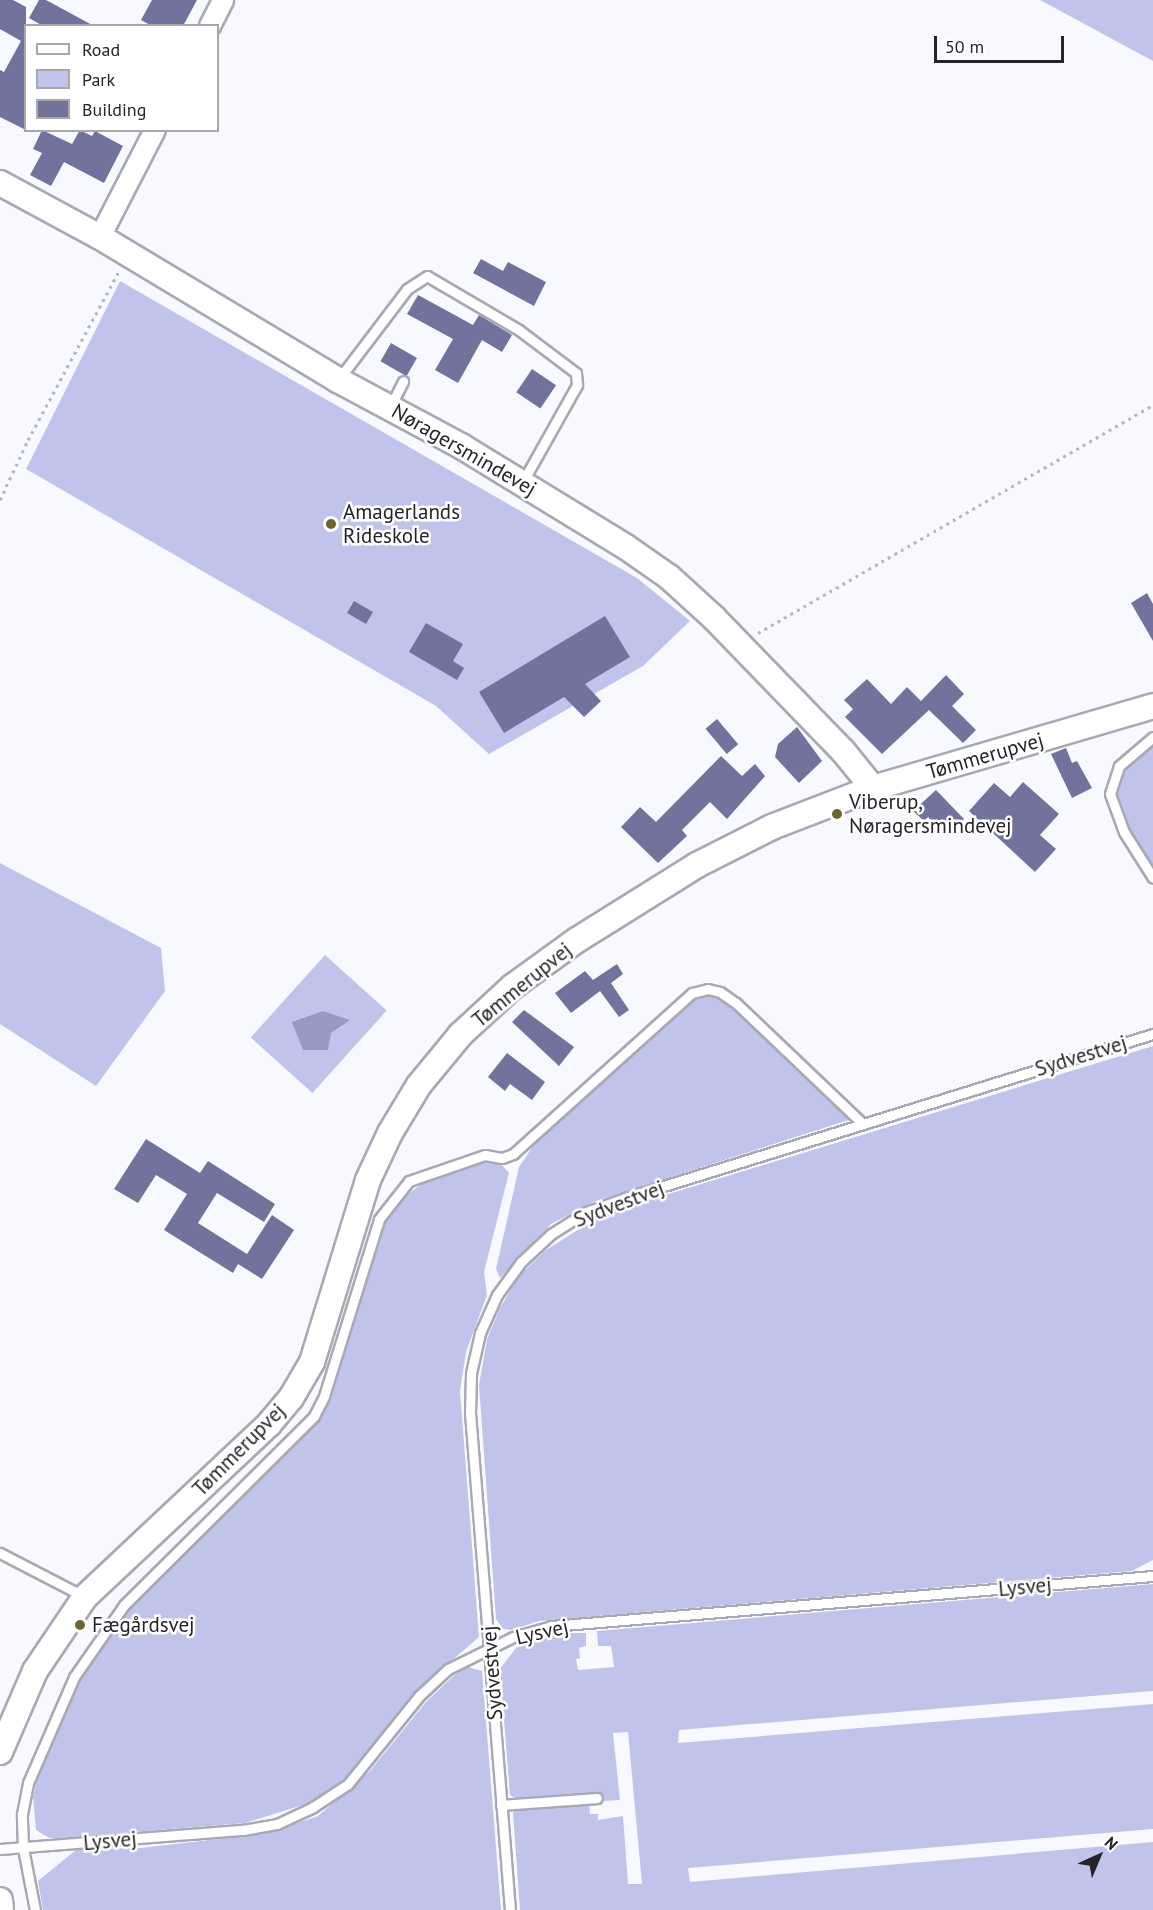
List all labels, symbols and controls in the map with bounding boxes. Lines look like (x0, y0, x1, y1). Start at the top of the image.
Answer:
legend (24, 24, 219, 132)
scale bar (937, 24, 1068, 62)
text: 50 m (945, 35, 984, 58)
text: Road (82, 38, 120, 61)
text: Park (82, 68, 115, 91)
text: Building (82, 98, 146, 121)
street label: Nøragersmindevej (387, 398, 541, 502)
place label: Amagerlands Rideskole (343, 499, 460, 549)
marker: Amagerlands Rideskole (324, 517, 338, 531)
street label: Tømmerupvej (924, 727, 1046, 785)
place label: Viberup, Nøragersmindevej (849, 789, 1012, 839)
marker: Viberup, Nøragersmindevej (830, 807, 844, 821)
street label: Tømmerupvej (467, 937, 577, 1033)
street label: Sydvestvej (1032, 1030, 1130, 1082)
street label: Sydvestvej (570, 1175, 668, 1233)
street label: Tømmerupvej (187, 1398, 291, 1502)
street label: Lysvej (997, 1572, 1053, 1602)
place label: Fægårdsvej (92, 1612, 195, 1638)
street label: Lysvej (513, 1614, 571, 1650)
marker: Fægårdsvej (73, 1618, 87, 1632)
street label: Sydvestvej (476, 1625, 508, 1721)
street label: Lysvej (82, 1826, 138, 1856)
north arrow (1069, 1826, 1129, 1886)
text: N (1101, 1832, 1122, 1854)

